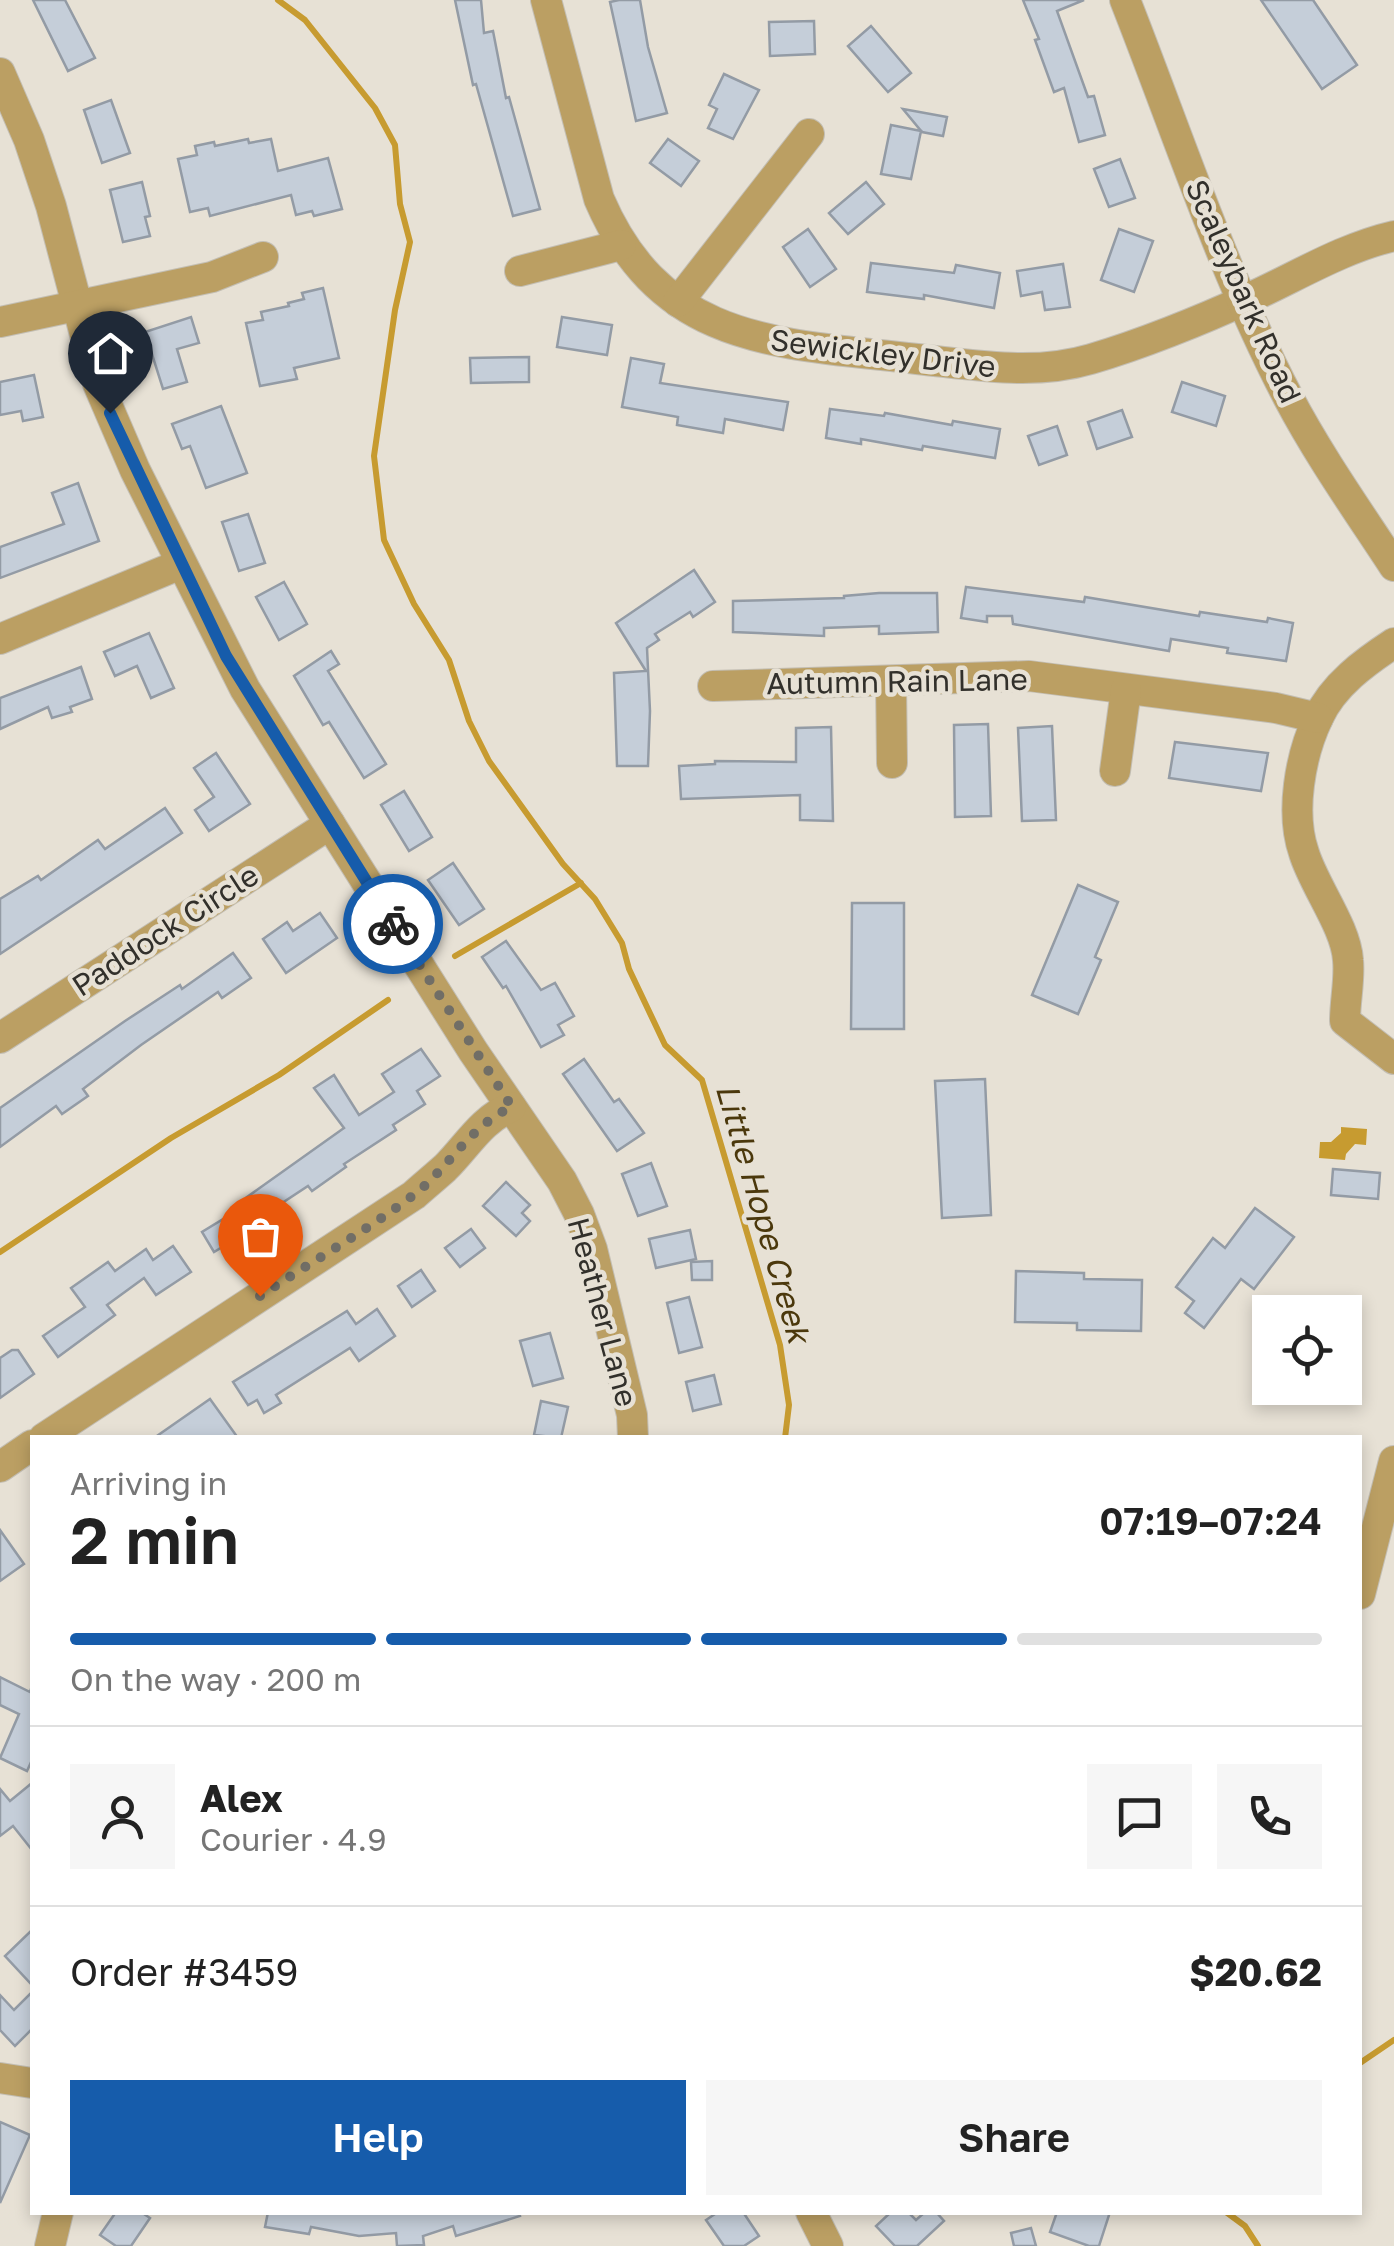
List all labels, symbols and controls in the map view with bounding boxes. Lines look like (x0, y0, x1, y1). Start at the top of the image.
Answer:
street label: Scaleybark Road (1179, 174, 1309, 408)
pin (68, 311, 153, 414)
street label: Sewickley Drive (768, 321, 998, 385)
icon: home (83, 326, 138, 381)
street label: Autumn Rain Lane (766, 661, 1028, 701)
street label: Paddock Circle (65, 856, 265, 1004)
courier (343, 874, 443, 974)
icon: bike (366, 897, 421, 952)
water label: Little Hope Creek (709, 1079, 820, 1350)
pin (218, 1194, 303, 1297)
icon: bag (233, 1209, 288, 1264)
street label: Heather Lane (560, 1214, 646, 1410)
map controls (1252, 1295, 1362, 1405)
button: locate (1252, 1295, 1362, 1405)
text: Arriving in (70, 1464, 227, 1502)
text: 07:19–07:24 (1099, 1498, 1322, 1543)
text: 2 min (70, 1500, 239, 1578)
text: On the way · 200 m (70, 1660, 361, 1698)
button: person (70, 1764, 175, 1869)
button: chat (1087, 1764, 1192, 1869)
button: phone (1217, 1764, 1322, 1869)
text: Alex (200, 1775, 283, 1820)
text: Courier · 4.9 (200, 1820, 387, 1858)
text: Order #3459 (70, 1949, 299, 1994)
text: $20.62 (1189, 1949, 1322, 1994)
button: Help (70, 2080, 686, 2195)
button: Share (706, 2080, 1322, 2195)

